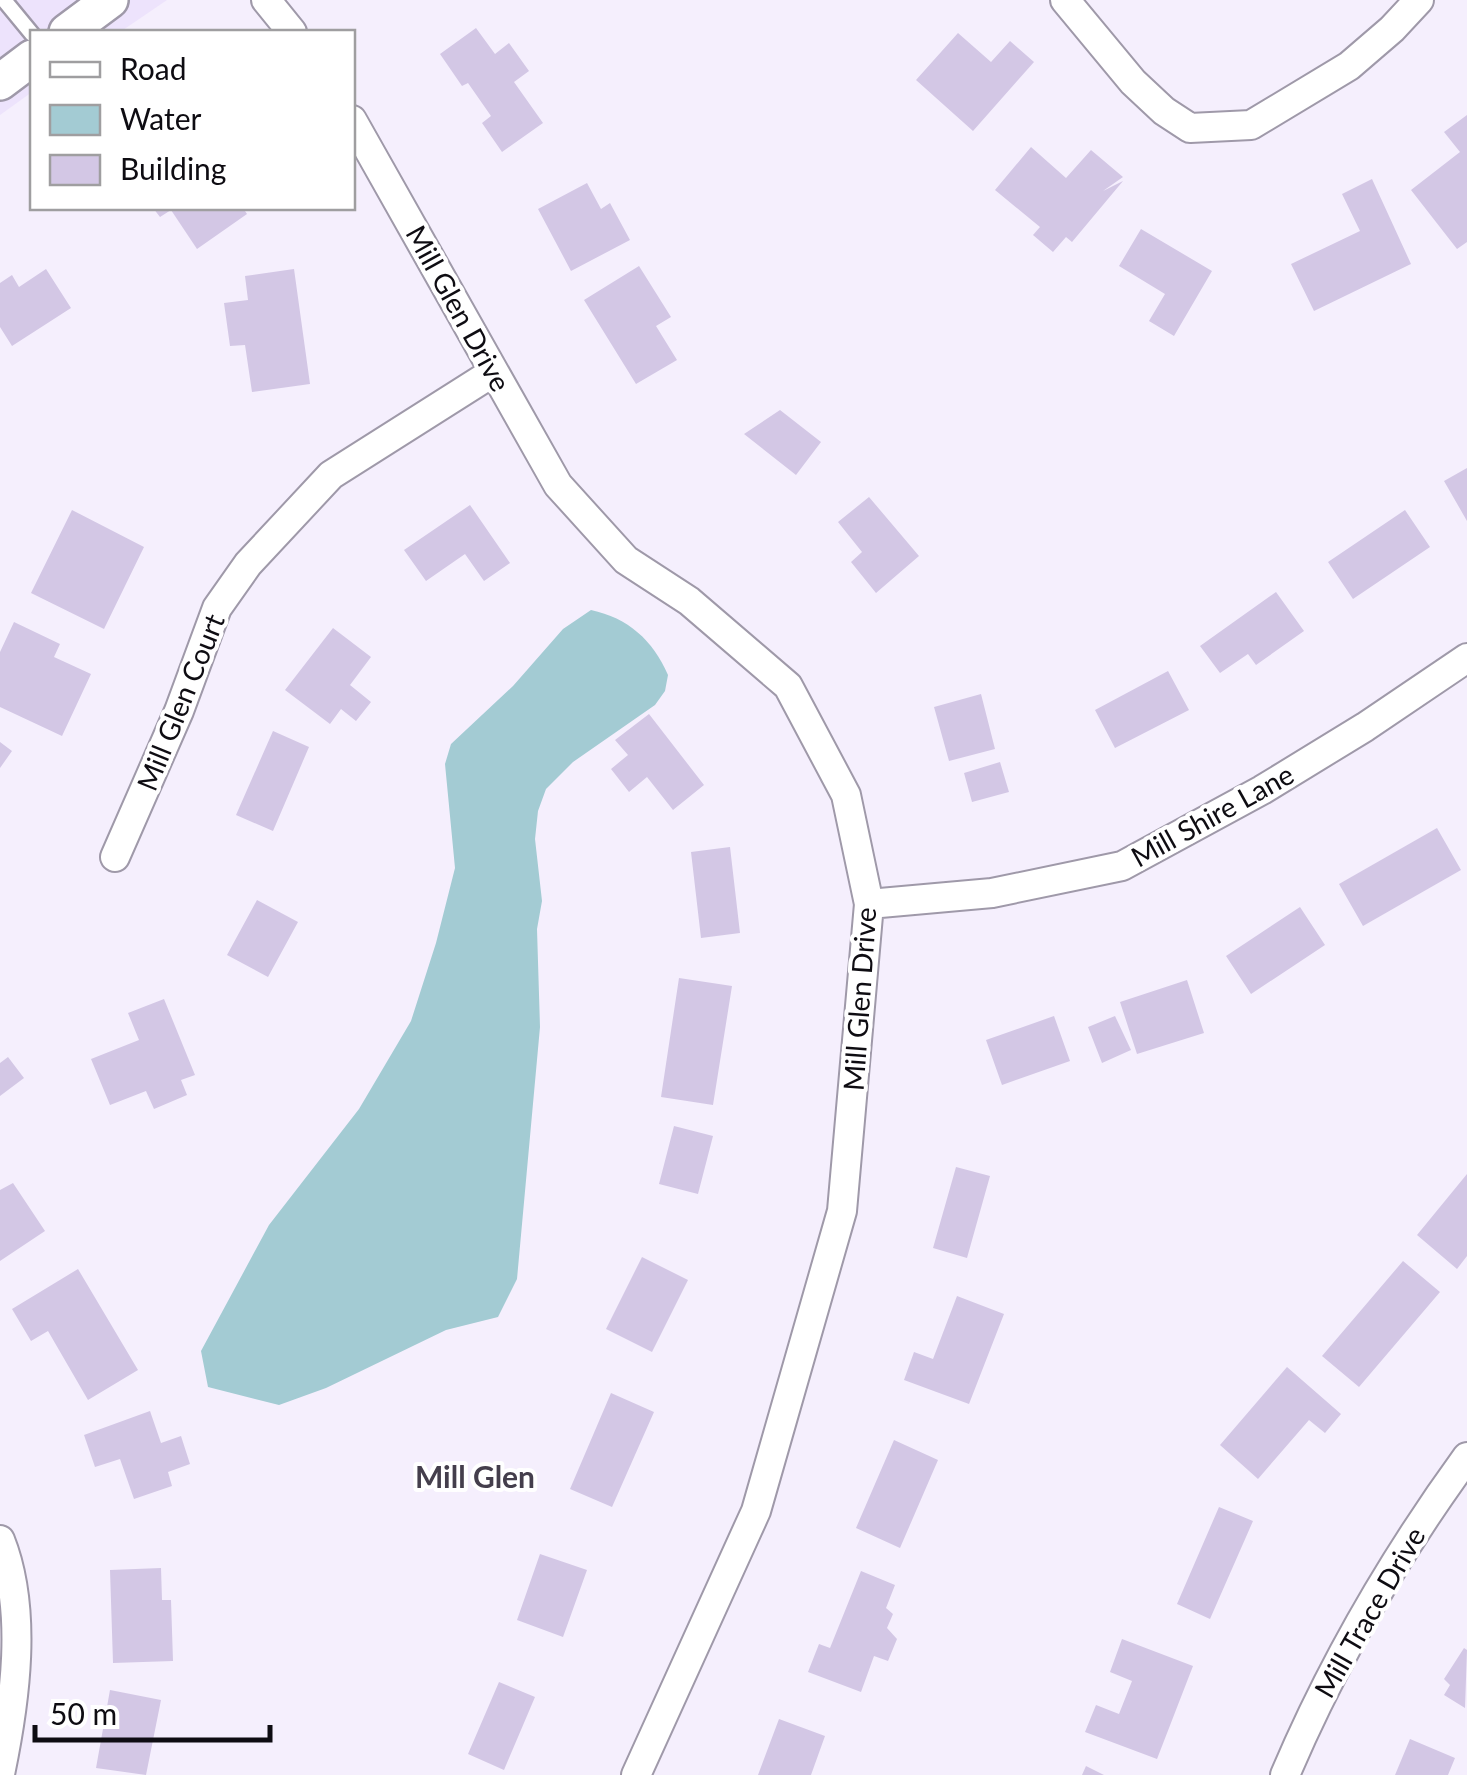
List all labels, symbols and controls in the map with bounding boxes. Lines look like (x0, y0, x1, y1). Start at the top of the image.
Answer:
legend (30, 30, 355, 210)
text: Road (120, 50, 187, 86)
text: Water (120, 100, 202, 136)
text: Building (120, 150, 226, 186)
street label: Mill Glen Drive (399, 219, 519, 397)
street label: Mill Glen Court (129, 609, 231, 795)
street label: Mill Shire Lane (1125, 756, 1299, 874)
street label: Mill Glen Drive (836, 906, 882, 1092)
district label: Mill Glen (415, 1458, 535, 1494)
street label: Mill Trace Drive (1306, 1521, 1432, 1703)
scale bar (35, 1680, 270, 1742)
text: 50 m (50, 1695, 117, 1731)

